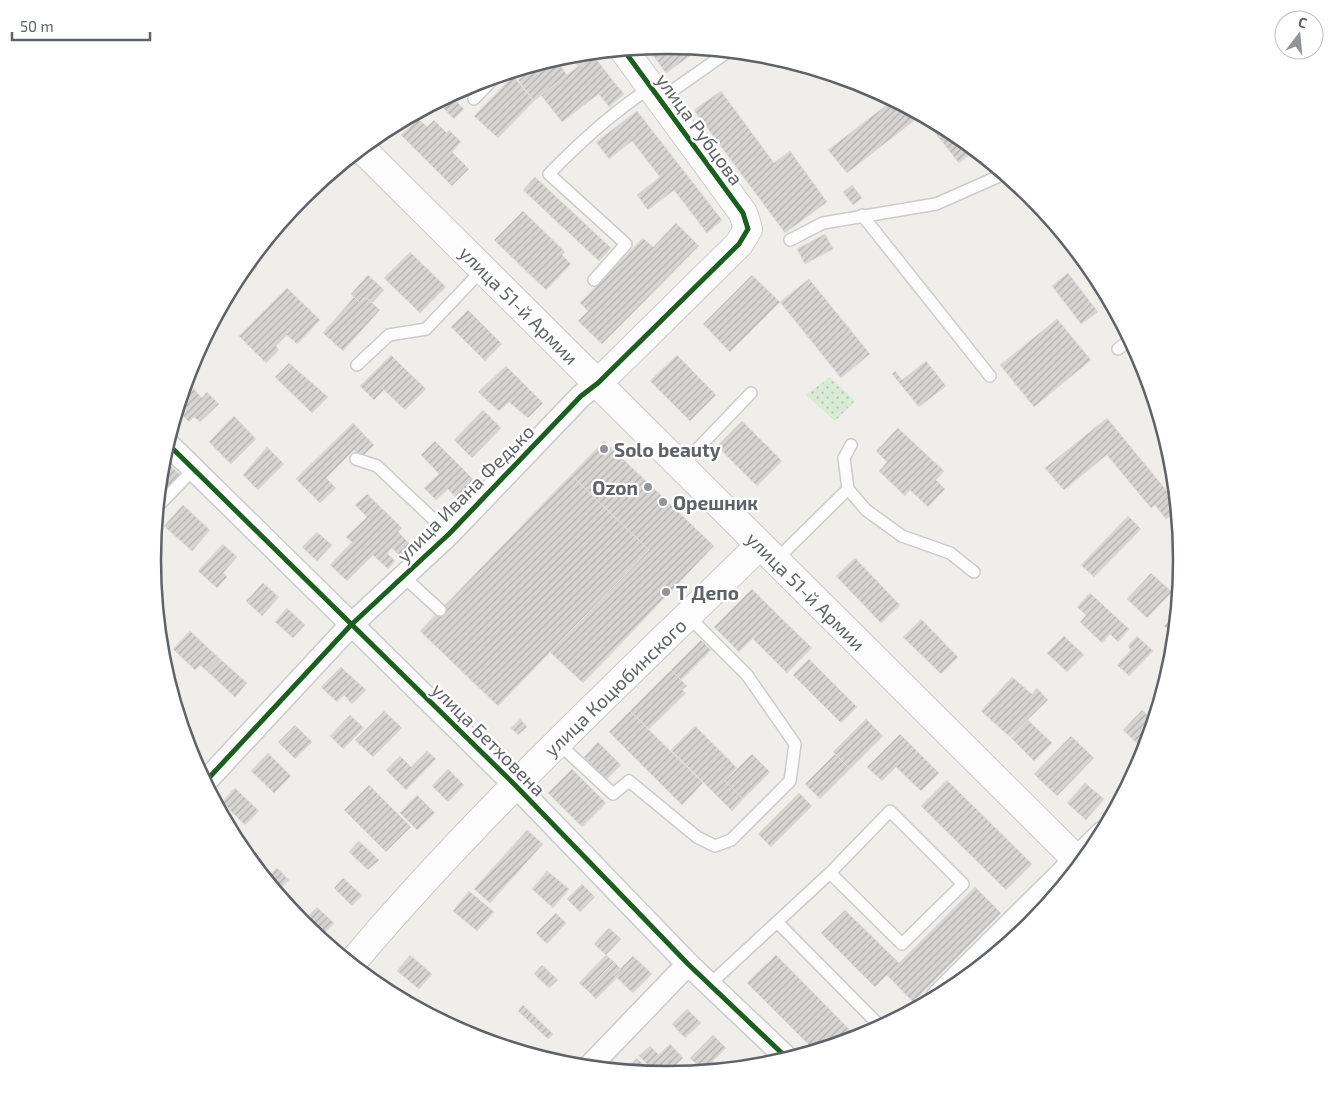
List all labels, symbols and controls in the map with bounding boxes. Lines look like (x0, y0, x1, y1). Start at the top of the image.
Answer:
scale bar (12, 10, 150, 42)
north arrow (1274, 10, 1324, 60)
text: С (1296, 13, 1309, 31)
text: 50 m (20, 17, 54, 35)
street label: улица Рубцова (651, 69, 748, 190)
street label: улица 51-й Армии (454, 241, 583, 370)
street label: улица Ивана Федько (392, 420, 539, 567)
place label: Solo beauty (614, 438, 721, 462)
marker: Solo beauty (598, 443, 610, 455)
place label: Ozon (592, 476, 638, 499)
marker: Ozon (642, 481, 654, 493)
place label: Орешник (673, 491, 758, 514)
marker: Орешник (657, 496, 669, 508)
street label: улица 51-й Армии (741, 527, 870, 656)
place label: Т Депо (676, 581, 739, 604)
marker: Т Депо (660, 586, 672, 598)
street label: улица Коцюбинского (539, 613, 692, 762)
street label: улица Бетховена (427, 678, 550, 801)

